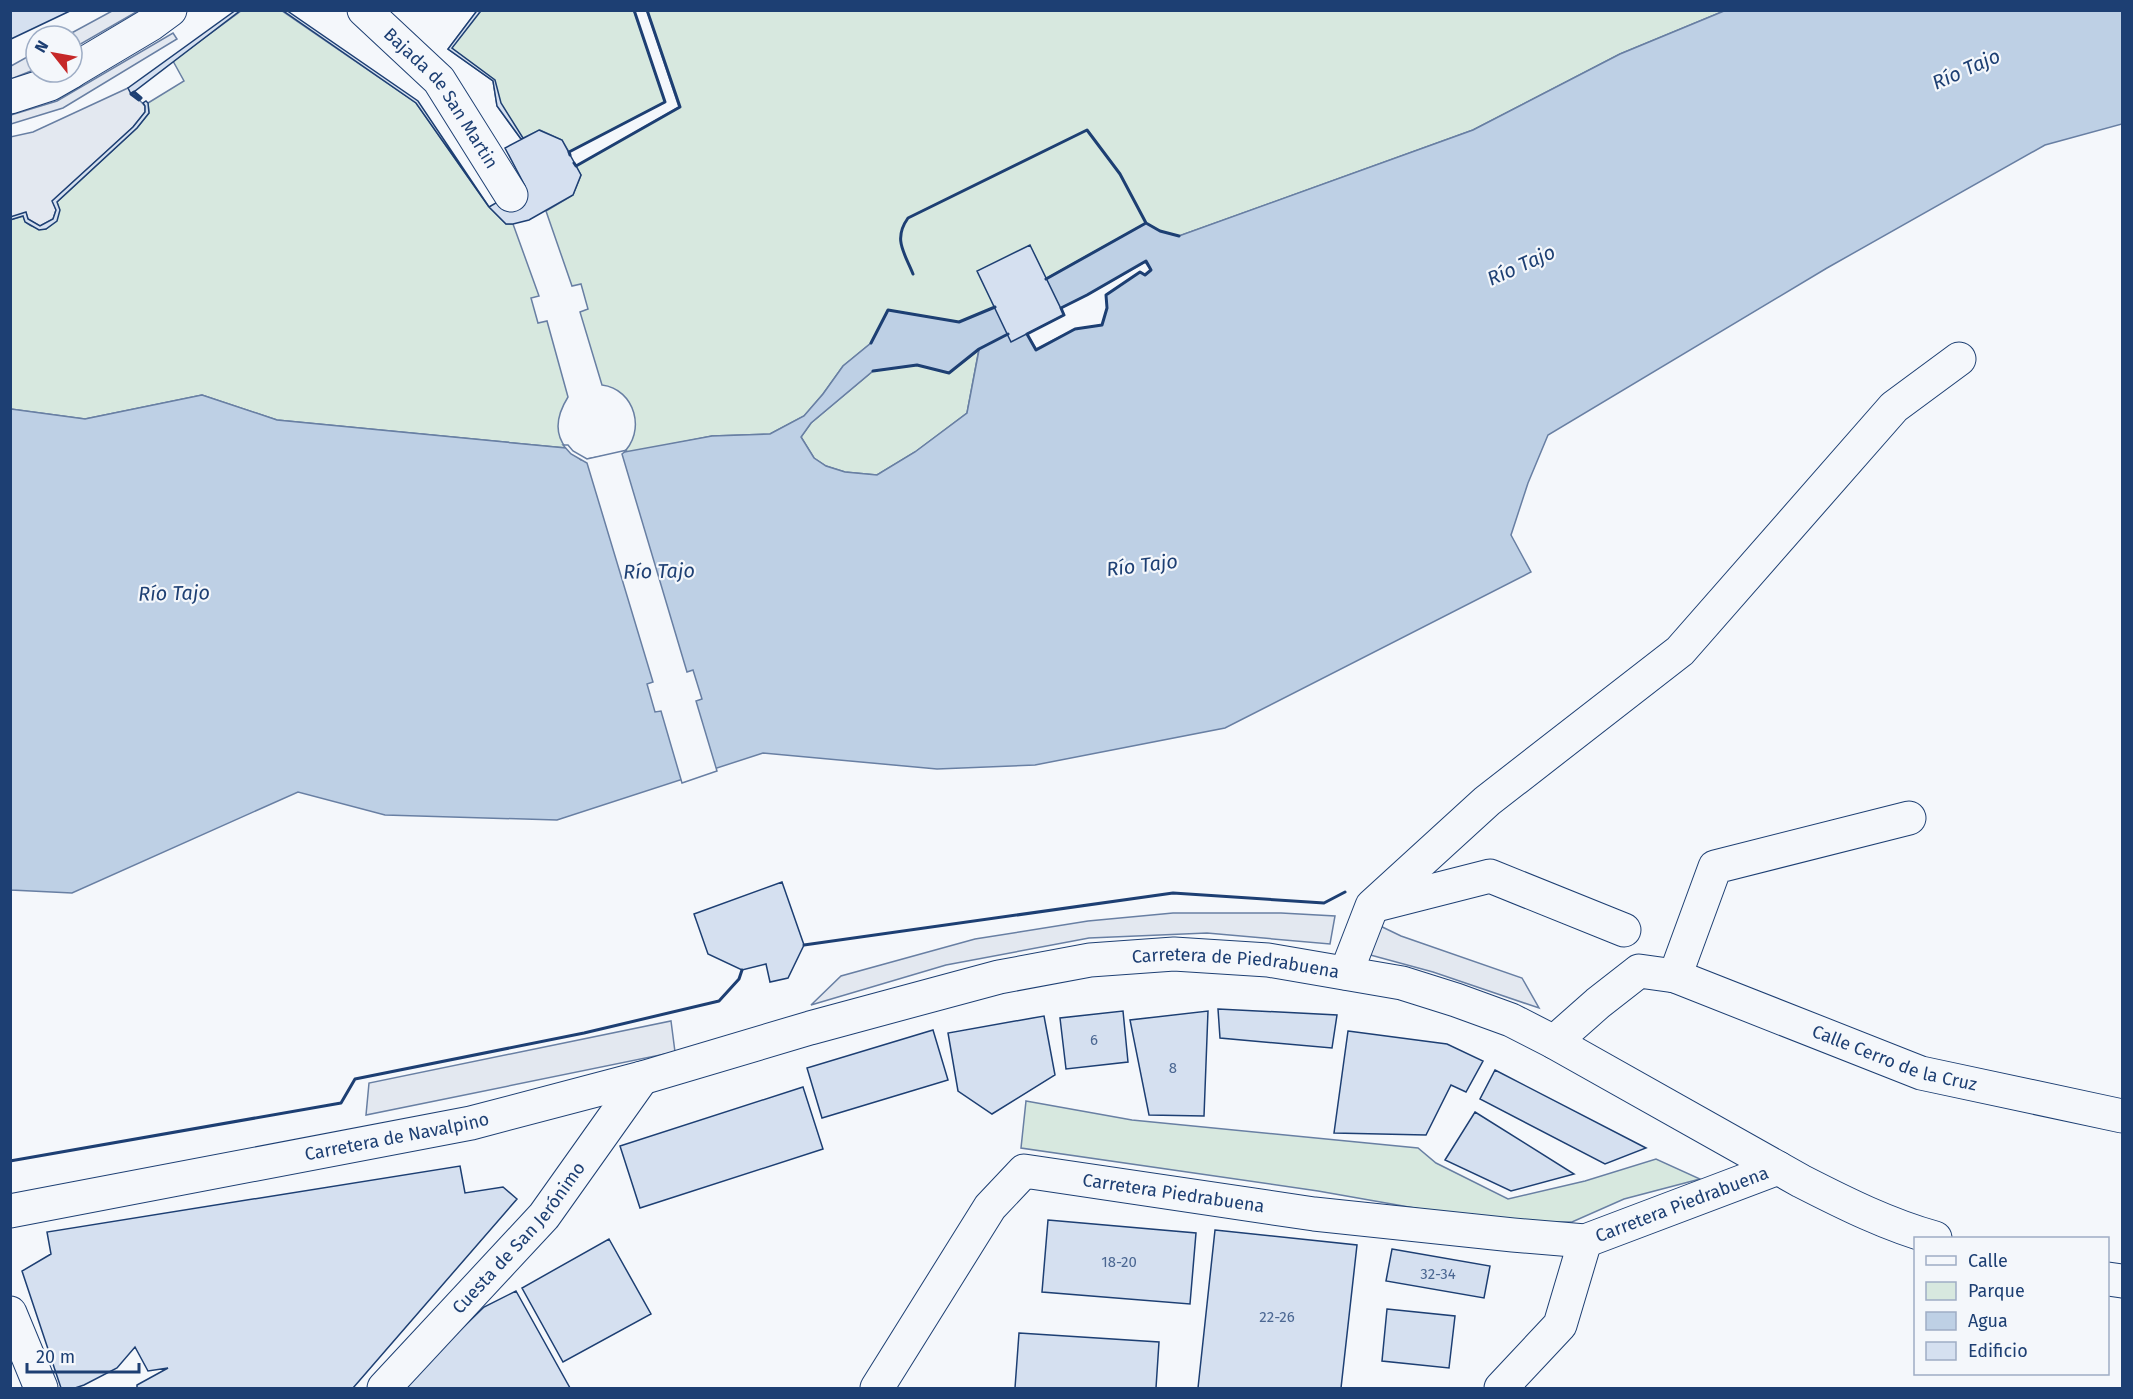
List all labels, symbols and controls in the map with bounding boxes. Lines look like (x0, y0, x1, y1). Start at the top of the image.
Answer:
street label: Bajada de San Martin (379, 23, 503, 173)
north arrow (24, 24, 84, 84)
text: N (31, 37, 52, 56)
water label: Río Tajo (1928, 43, 2004, 95)
water label: Río Tajo (1483, 239, 1559, 291)
water label: Río Tajo (1105, 549, 1179, 581)
water label: Río Tajo (623, 558, 695, 584)
water label: Río Tajo (138, 580, 210, 606)
street label: Carretera de Piedrabuena (1131, 943, 1341, 983)
street label: Calle Cerro de la Cruz (1809, 1020, 1979, 1096)
house number: 6 (1090, 1031, 1098, 1049)
house number: 8 (1169, 1059, 1177, 1077)
street label: Carretera de Navalpino (303, 1108, 492, 1165)
street label: Cuesta de San Jerónimo (448, 1158, 590, 1318)
street label: Carretera Piedrabuena (1592, 1162, 1772, 1247)
street label: Carretera Piedrabuena (1081, 1169, 1266, 1217)
legend (1914, 1237, 2109, 1375)
text: Calle (1968, 1250, 2008, 1272)
house number: 18-20 (1101, 1253, 1137, 1271)
house number: 32-34 (1420, 1265, 1456, 1283)
text: Parque (1968, 1280, 2025, 1302)
house number: 22-26 (1259, 1308, 1295, 1326)
text: Agua (1968, 1310, 2008, 1332)
scale bar (27, 1336, 140, 1374)
text: Edificio (1968, 1340, 2028, 1362)
text: 20 m (36, 1346, 75, 1368)

